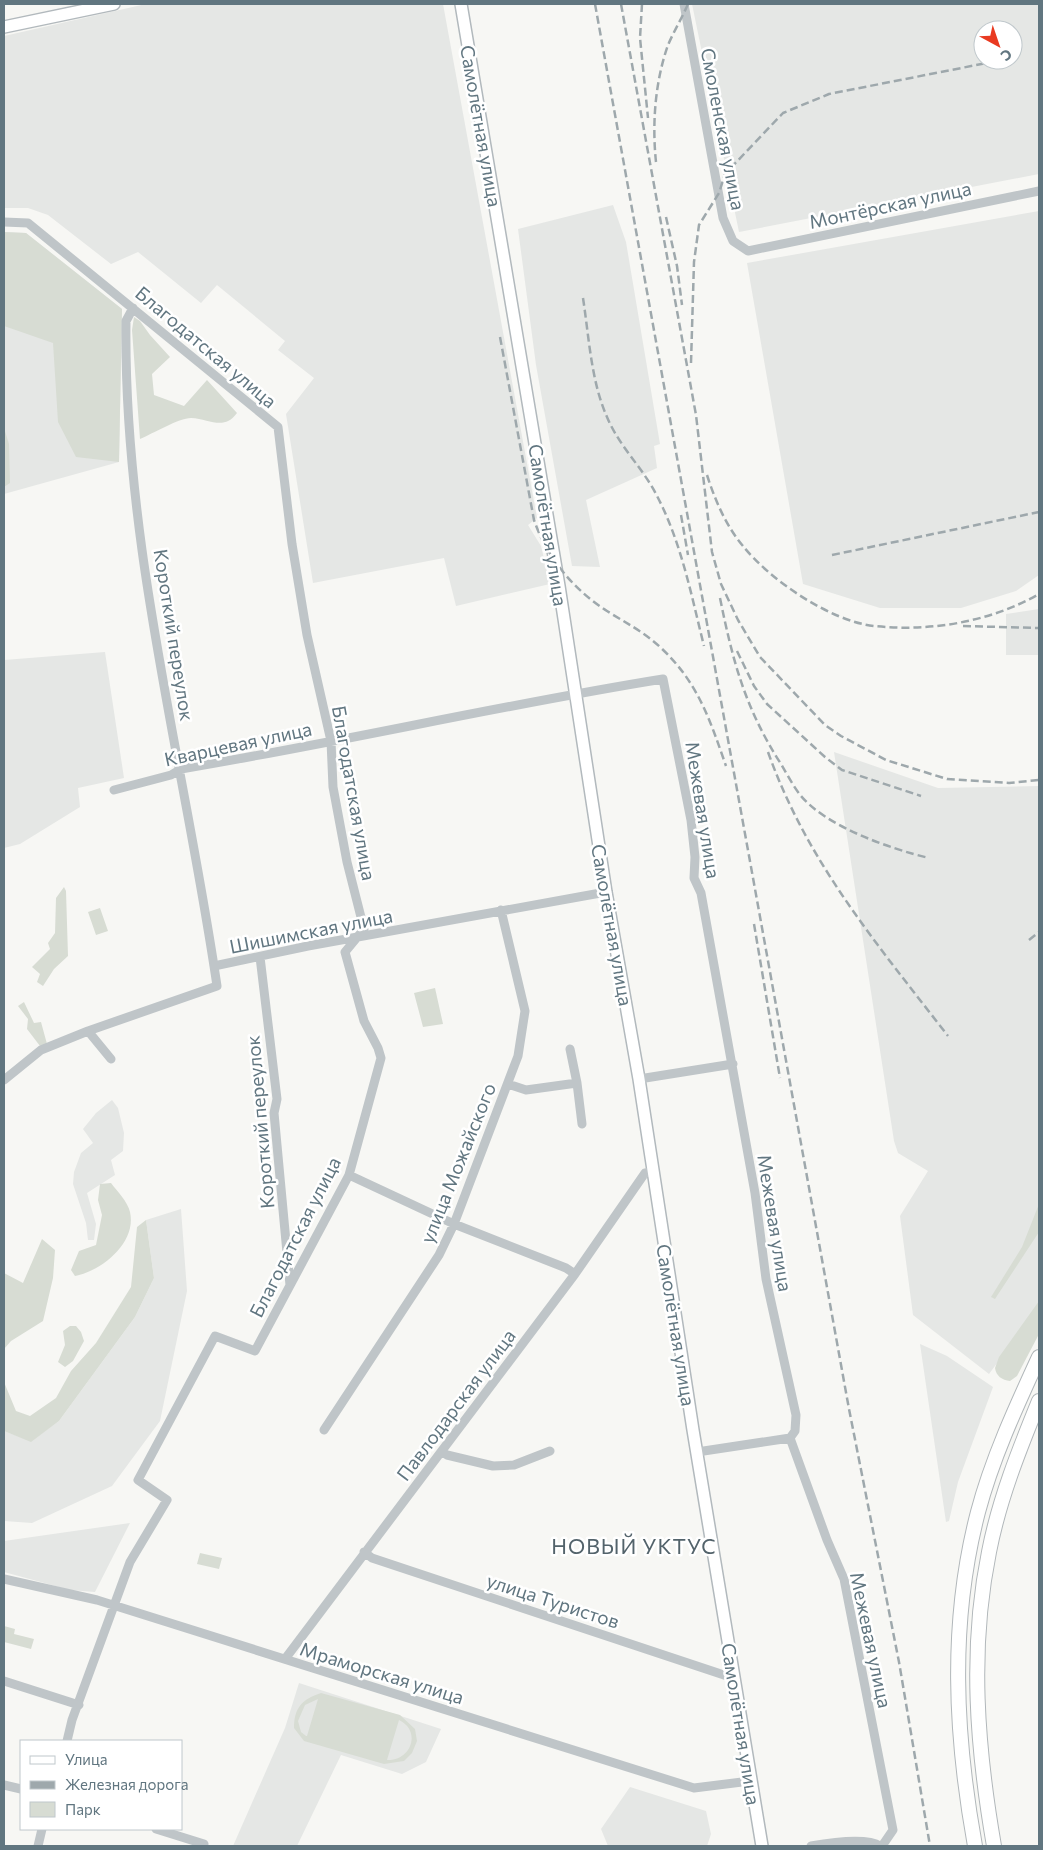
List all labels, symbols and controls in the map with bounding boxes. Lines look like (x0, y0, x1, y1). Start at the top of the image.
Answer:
north arrow (973, 20, 1023, 70)
street label: Самолётная улица (456, 43, 507, 209)
street label: Смоленская улица (697, 46, 750, 212)
text: С (998, 46, 1016, 65)
street label: Монтёрская улица (807, 176, 973, 233)
street label: Благодатская улица (131, 281, 281, 412)
street label: Самолётная улица (524, 442, 573, 608)
street label: Короткий переулок (150, 547, 199, 723)
street label: Благодатская улица (328, 704, 381, 882)
street label: Кварцевая улица (162, 717, 314, 770)
street label: Межевая улица (681, 740, 726, 880)
street label: Самолётная улица (587, 842, 638, 1008)
street label: Шишимская улица (227, 903, 395, 958)
street label: Короткий переулок (240, 1035, 279, 1210)
street label: улица Можайского (415, 1079, 500, 1246)
street label: Благодатская улица (244, 1153, 345, 1321)
street label: Межевая улица (753, 1153, 798, 1293)
street label: Самолётная улица (652, 1242, 701, 1408)
street label: Павлодарская улица (391, 1325, 520, 1485)
district label: НОВЫЙ УКТУС (551, 1533, 717, 1558)
street label: улица Туристов (484, 1568, 622, 1633)
street label: Межевая улица (846, 1570, 897, 1710)
street label: Мраморская улица (297, 1637, 467, 1708)
street label: Самолётная улица (717, 1641, 766, 1807)
legend (20, 1740, 182, 1830)
text: Улица (65, 1750, 107, 1768)
text: Железная дорога (65, 1775, 189, 1793)
text: Парк (65, 1800, 101, 1818)

